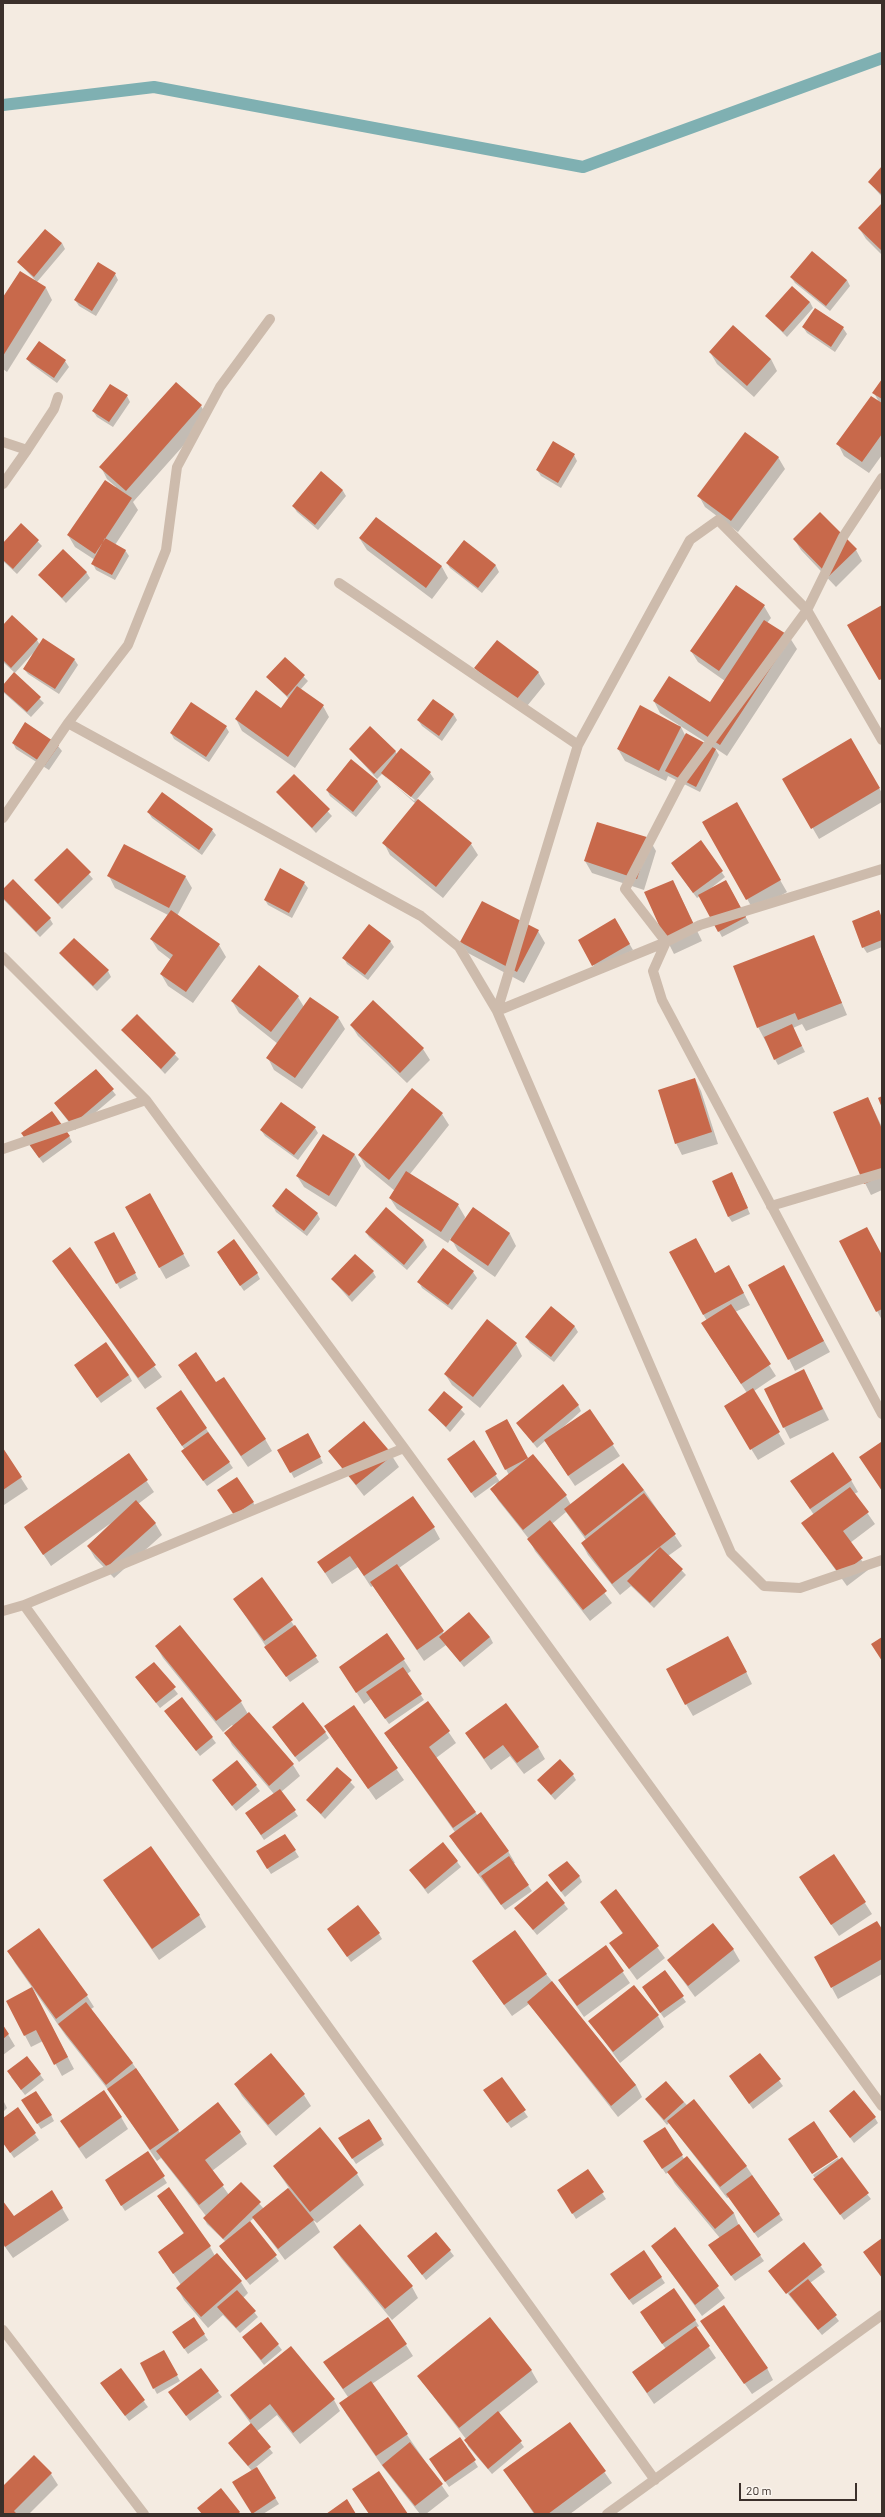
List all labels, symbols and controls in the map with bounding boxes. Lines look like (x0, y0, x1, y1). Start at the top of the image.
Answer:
scale bar (741, 2475, 859, 2501)
text: 20 m (746, 2483, 772, 2497)

